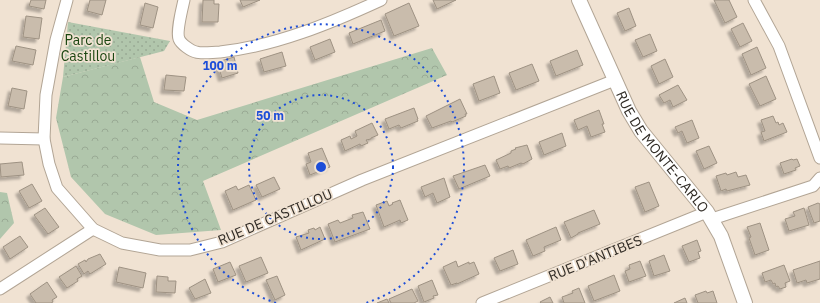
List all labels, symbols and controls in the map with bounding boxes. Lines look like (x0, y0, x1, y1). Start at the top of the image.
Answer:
park label: Parc de Castillou (61, 31, 115, 65)
text: 100 m (202, 58, 238, 73)
street label: RUE DE MONTE-CARLO (612, 88, 713, 216)
text: 50 m (256, 108, 284, 123)
centre of rings (314, 160, 328, 174)
street label: RUE DE CASTILLOU (215, 185, 335, 249)
street label: RUE D'ANTIBES (545, 231, 645, 285)

